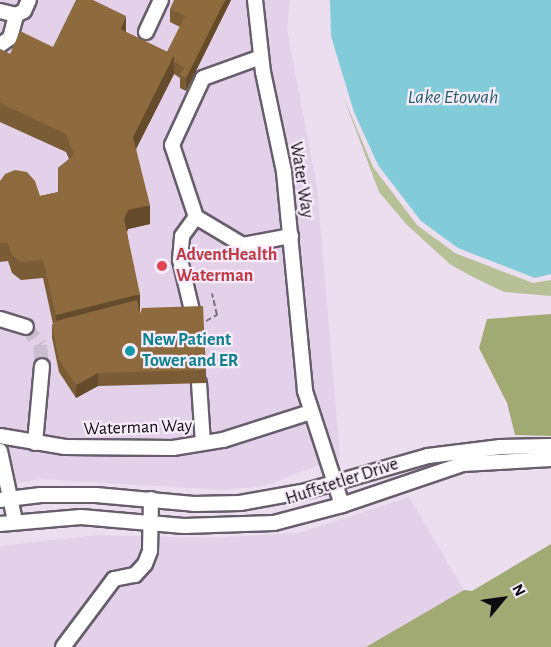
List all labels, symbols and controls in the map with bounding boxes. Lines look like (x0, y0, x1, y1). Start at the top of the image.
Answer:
water label: Lake Etowah (408, 85, 498, 109)
street label: Water Way (284, 140, 318, 220)
place label: AdventHealth Waterman (176, 245, 277, 288)
marker: AdventHealth Waterman (153, 257, 171, 275)
place label: New Patient Tower and ER (142, 330, 238, 372)
marker: New Patient Tower and ER (123, 344, 137, 358)
street label: Waterman Way (83, 415, 193, 441)
street label: Huffstetler Drive (283, 454, 401, 510)
north arrow (473, 569, 533, 629)
text: N (509, 582, 528, 599)

